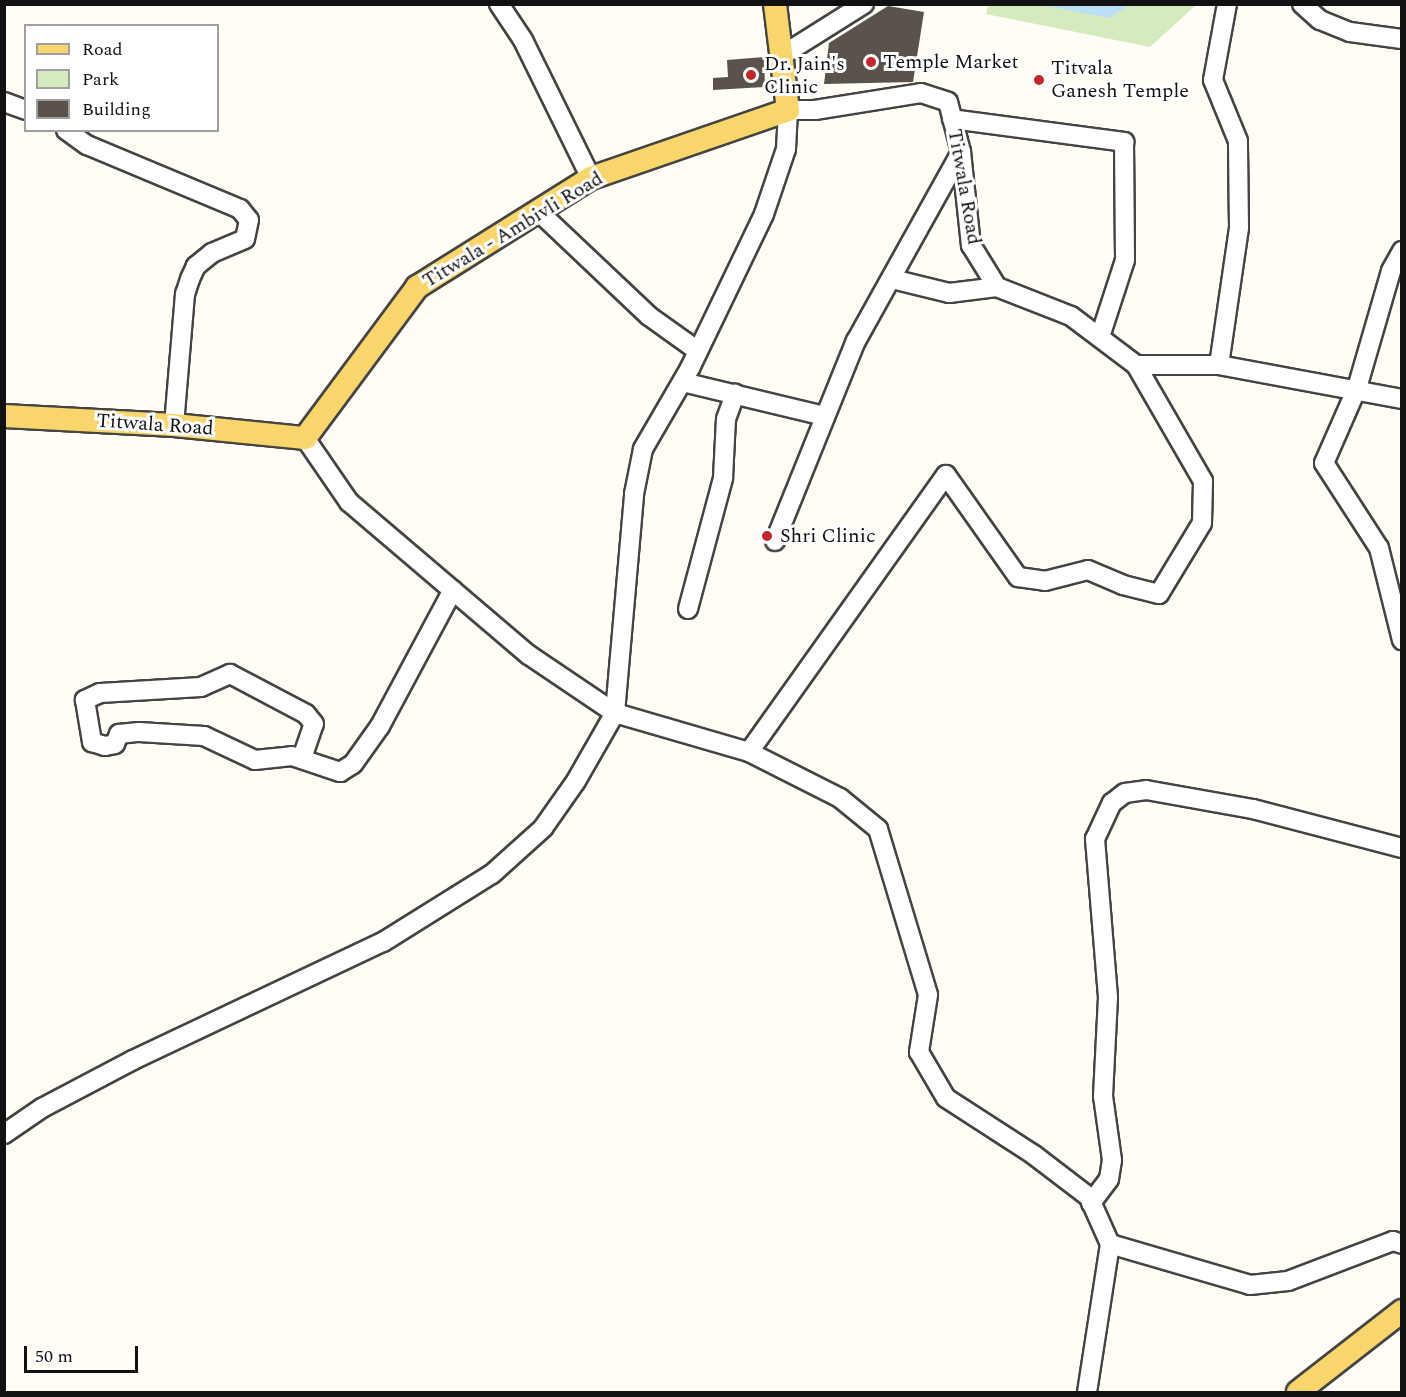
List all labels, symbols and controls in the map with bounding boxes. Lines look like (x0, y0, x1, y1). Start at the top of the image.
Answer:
legend (24, 24, 219, 132)
text: Road (82, 36, 123, 63)
place label: Temple Market (883, 50, 1019, 74)
place label: Dr. Jain's Clinic (764, 52, 845, 99)
marker: Temple Market (864, 55, 878, 69)
place label: Titvala Ganesh Temple (1051, 56, 1189, 103)
text: Park (82, 66, 119, 93)
marker: Dr. Jain's Clinic (742, 66, 760, 84)
marker: Titvala Ganesh Temple (1032, 73, 1046, 87)
text: Building (82, 96, 151, 123)
street label: Titwala Road (942, 127, 986, 247)
street label: Titwala - Ambivli Road (419, 167, 607, 293)
street label: Titwala Road (96, 409, 214, 441)
place label: Shri Clinic (780, 524, 875, 548)
marker: Shri Clinic (758, 527, 776, 545)
scale bar (27, 1334, 141, 1372)
text: 50 m (35, 1343, 73, 1370)

